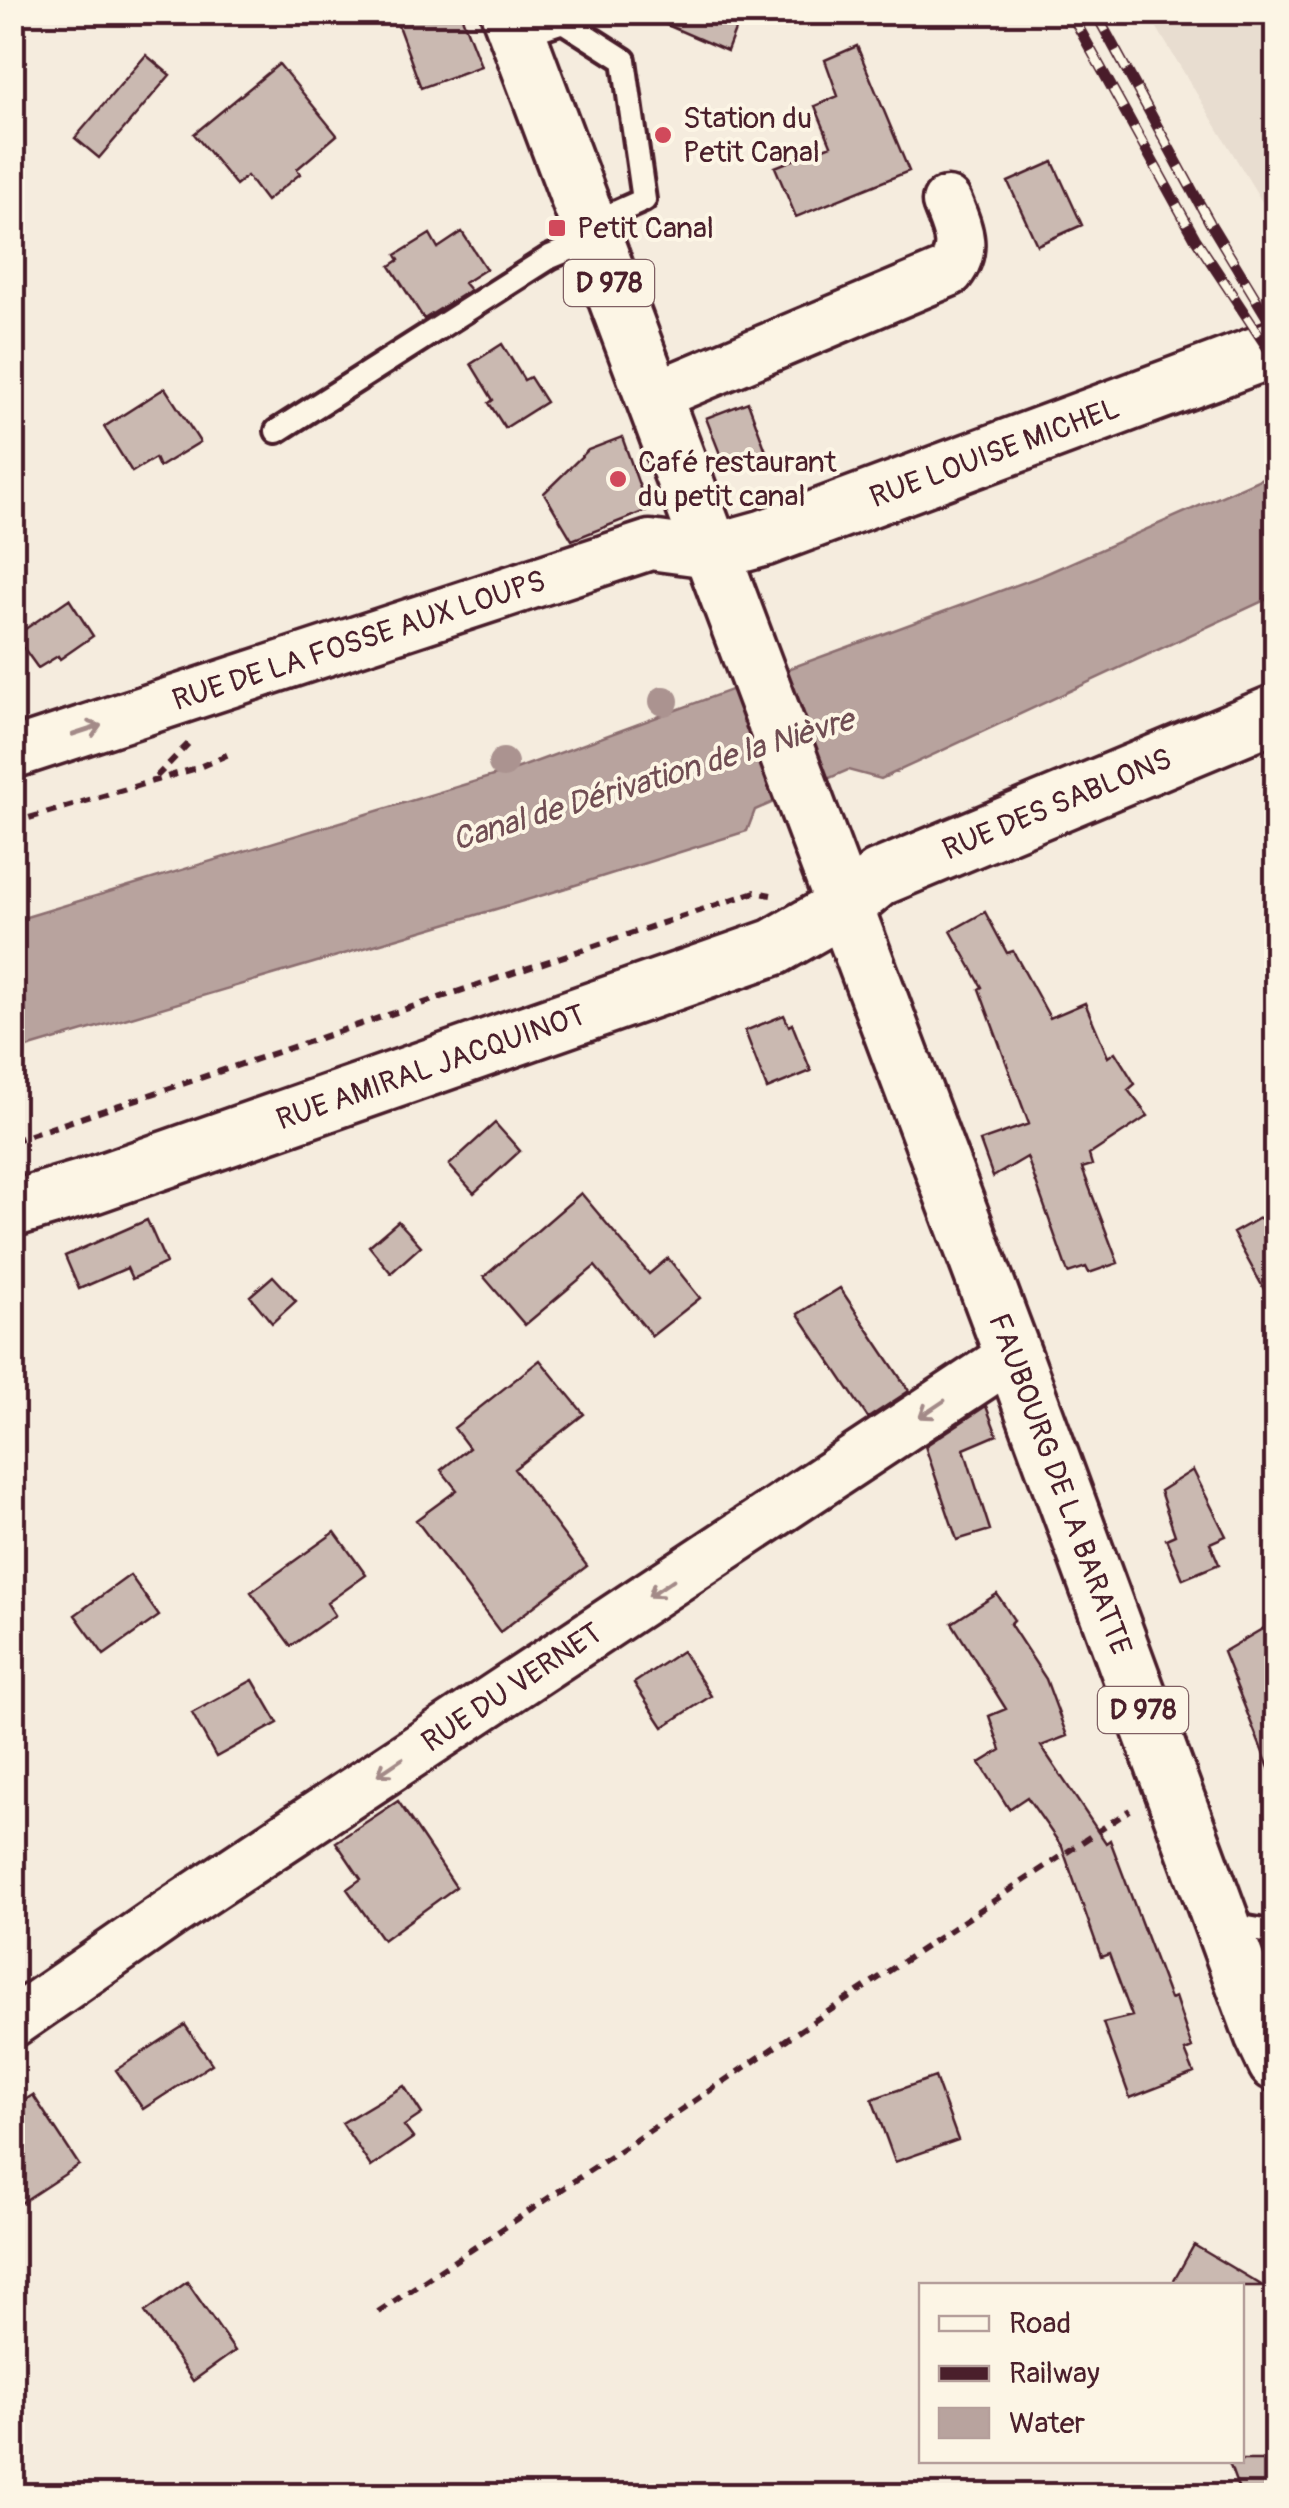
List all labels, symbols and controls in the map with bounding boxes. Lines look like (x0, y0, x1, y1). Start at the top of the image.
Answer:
place label: Station du Petit Canal (683, 100, 820, 171)
marker: Station du Petit Canal (652, 124, 674, 146)
place label: Petit Canal (577, 210, 714, 247)
marker: Petit Canal (546, 217, 568, 239)
road number: D 978 (564, 260, 654, 306)
street label: RUE LOUISE MICHEL (865, 389, 1125, 516)
place label: Café restaurant du petit canal (638, 444, 837, 515)
marker: Café restaurant du petit canal (607, 468, 629, 490)
street label: RUE DE LA FOSSE AUX LOUPS (168, 562, 550, 719)
water label: Canal de Dérivation de la Nièvre (448, 699, 862, 860)
one-way arrow (71, 720, 102, 738)
street label: RUE DES SABLONS (937, 740, 1177, 868)
street label: RUE AMIRAL JACQUINOT (271, 996, 590, 1138)
street label: FAUBOURG DE LA BARATTE (981, 1308, 1140, 1660)
one-way arrow (918, 1398, 946, 1419)
one-way arrow (647, 1577, 675, 1598)
street label: RUE DU VERNET (415, 1614, 609, 1760)
road number: D 978 (1098, 1687, 1188, 1733)
one-way arrow (376, 1757, 404, 1778)
legend (919, 2283, 1244, 2463)
text: Road (1009, 2305, 1071, 2342)
text: Railway (1009, 2355, 1100, 2392)
text: Water (1009, 2405, 1086, 2442)

